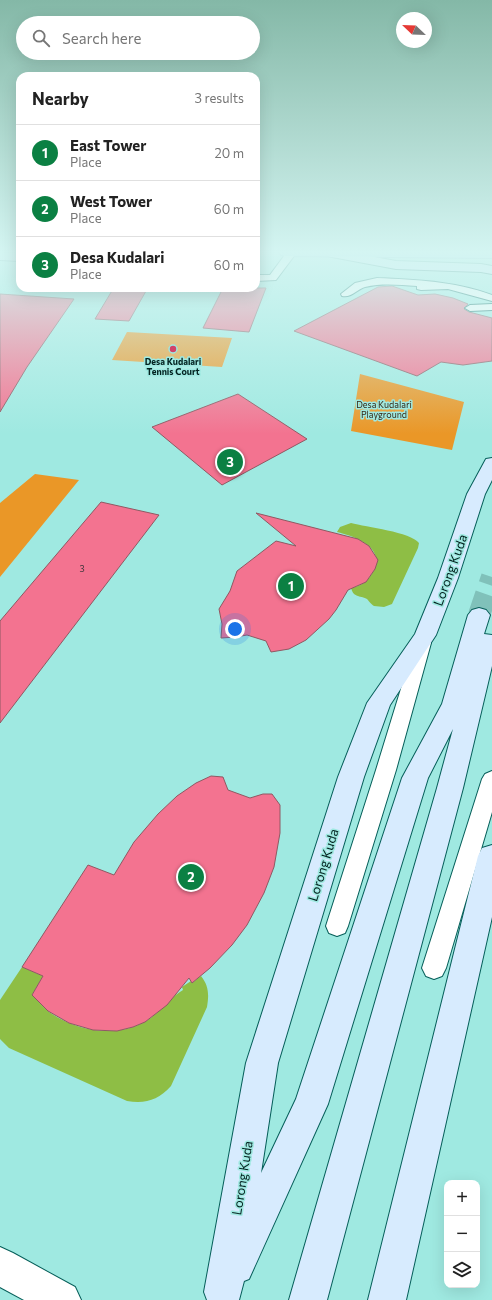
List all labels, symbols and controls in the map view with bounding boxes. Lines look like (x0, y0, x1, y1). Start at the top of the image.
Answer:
north arrow (396, 12, 432, 48)
search box (16, 16, 260, 60)
icon: search (30, 27, 52, 49)
text: Search here (62, 29, 141, 47)
text: Nearby (32, 88, 89, 109)
text: 3 results (195, 90, 244, 106)
text: East Tower (70, 136, 146, 154)
text: 1 (42, 145, 48, 161)
text: 20 m (215, 145, 244, 161)
text: Place (70, 154, 102, 170)
text: West Tower (70, 192, 152, 210)
text: 2 (41, 201, 49, 217)
text: 60 m (214, 201, 244, 217)
text: Place (70, 210, 102, 226)
text: Desa Kudalari (70, 248, 165, 266)
text: 3 (41, 257, 49, 273)
text: 60 m (214, 257, 244, 273)
text: Place (70, 266, 102, 282)
marker: Desa Kudalari Tennis Court (168, 344, 178, 354)
place label: Desa Kudalari Tennis Court (145, 356, 202, 377)
park label: Desa Kudalari Playground (356, 399, 412, 420)
pin: 3 (217, 447, 243, 477)
street label: Lorong Kuda (430, 532, 470, 608)
house number: 3 (79, 563, 85, 574)
pin: 1 (278, 571, 304, 601)
your location (225, 619, 245, 639)
street label: Lorong Kuda (304, 827, 342, 903)
pin: 2 (178, 862, 204, 892)
street label: Lorong Kuda (228, 1140, 256, 1216)
map controls (444, 1180, 480, 1288)
button: + (444, 1180, 480, 1216)
button: − (444, 1216, 480, 1252)
button: layers (444, 1252, 480, 1288)

